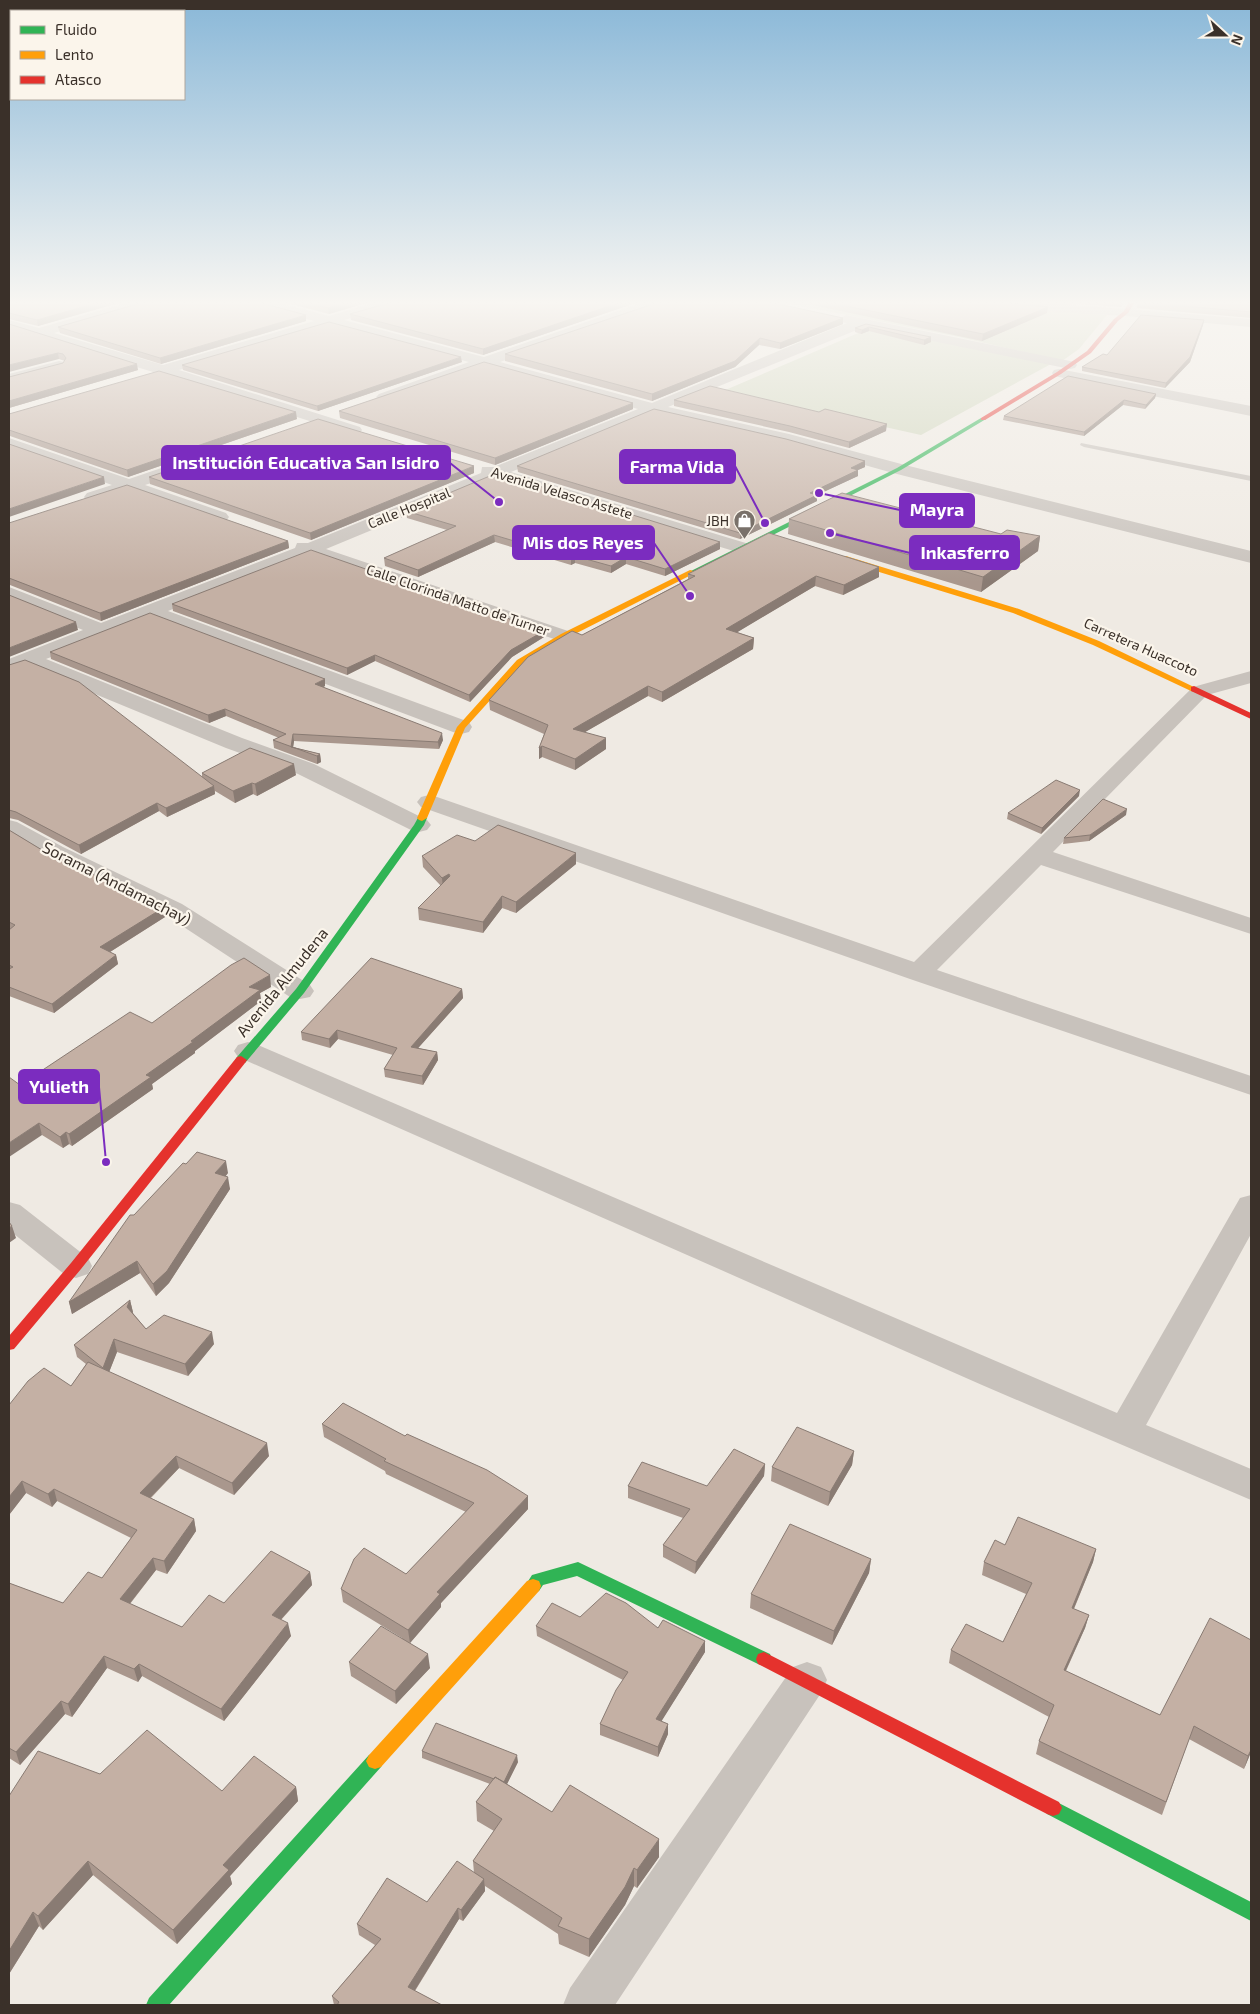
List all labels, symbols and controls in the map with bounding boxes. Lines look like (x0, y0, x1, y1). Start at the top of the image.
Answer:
legend (10, 10, 185, 100)
north arrow (1200, 10, 1250, 60)
text: Fluido (55, 20, 97, 38)
text: N (1228, 32, 1247, 48)
text: Lento (55, 45, 94, 63)
text: Atasco (55, 70, 101, 88)
callout: Institución Educativa San Isidro (162, 446, 450, 479)
callout: Farma Vida (620, 450, 735, 483)
text: Institución Educativa San Isidro (172, 451, 440, 473)
text: Farma Vida (630, 455, 724, 477)
street label: Avenida Velasco Astete (489, 463, 635, 522)
street label: Calle Hospital (365, 483, 453, 532)
callout: Mayra (900, 494, 974, 527)
text: Mayra (910, 498, 964, 520)
shop icon: JBH (733, 509, 757, 540)
place label: JBH (706, 512, 729, 529)
callout: Mis dos Reyes (513, 526, 654, 559)
text: Mis dos Reyes (522, 531, 644, 553)
callout: Inkasferro (910, 536, 1019, 569)
text: Inkasferro (920, 541, 1010, 563)
street label: Calle Clorinda Matto de Turner (364, 560, 552, 639)
street label: Carretera Huaccoto (1081, 614, 1201, 679)
street label: Sorama (Andamachay) (40, 837, 195, 928)
street label: Avenida Almudena (232, 923, 331, 1040)
callout: Yulieth (19, 1070, 99, 1103)
text: Yulieth (29, 1075, 89, 1097)

